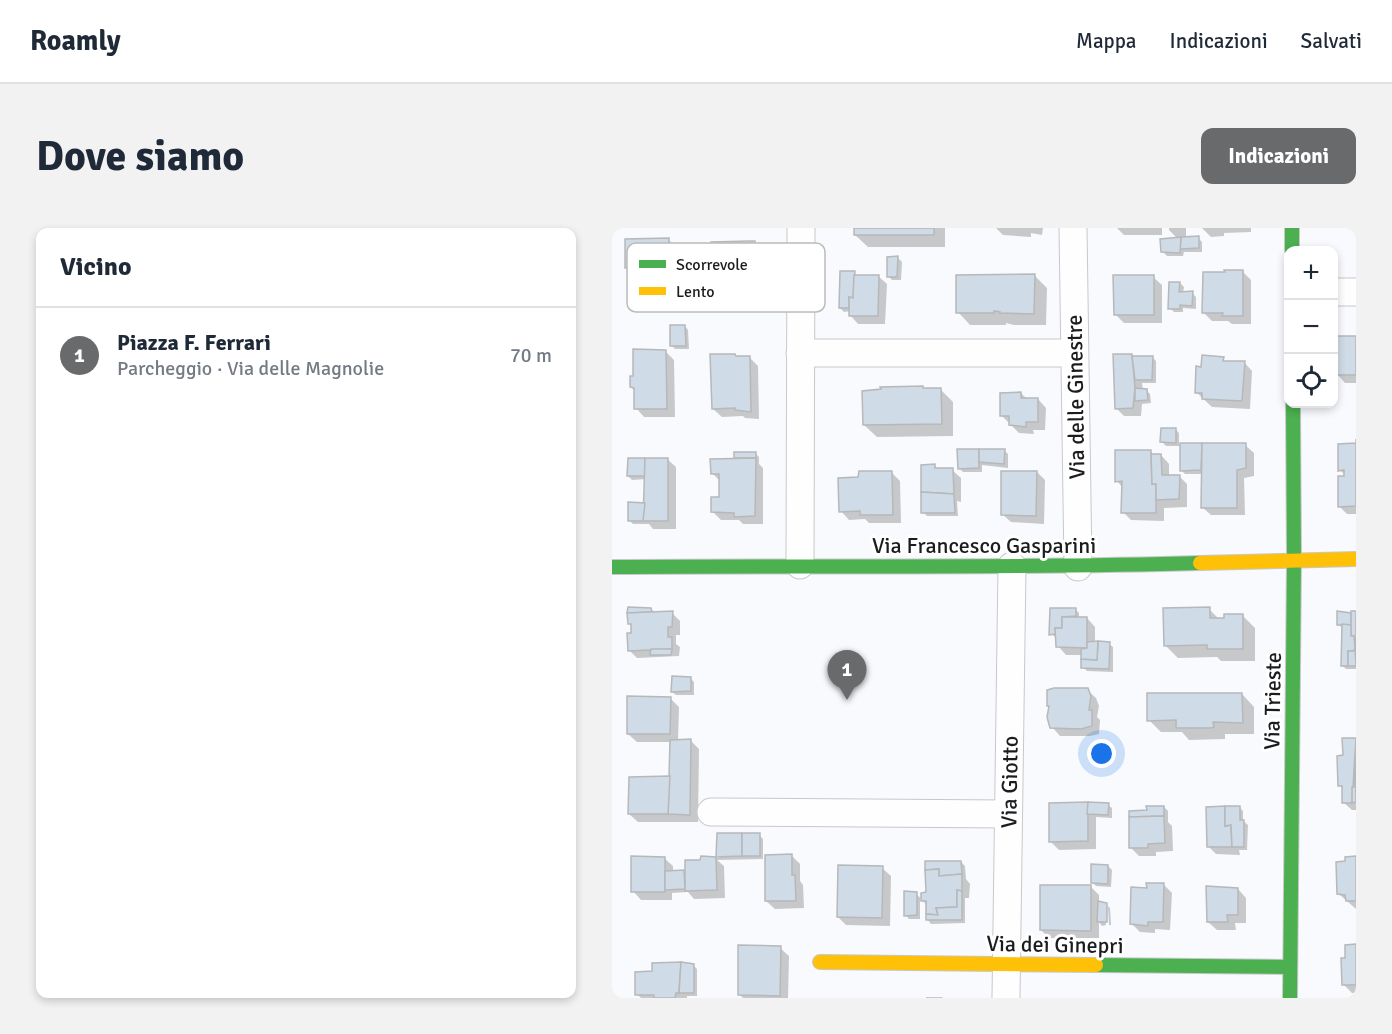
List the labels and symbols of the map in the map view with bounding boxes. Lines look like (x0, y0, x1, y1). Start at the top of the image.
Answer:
legend (627, 243, 825, 312)
text: Scorrevole (676, 255, 748, 275)
text: Lento (676, 282, 714, 302)
street label: Via delle Ginestre (1061, 314, 1090, 480)
street label: Via Francesco Gasparini (872, 532, 1096, 559)
pin: 1 (828, 650, 866, 700)
street label: Via Trieste (1258, 652, 1287, 750)
street label: Via Giotto (995, 735, 1024, 829)
your location (1087, 739, 1116, 768)
street label: Via dei Ginepri (986, 930, 1124, 959)

